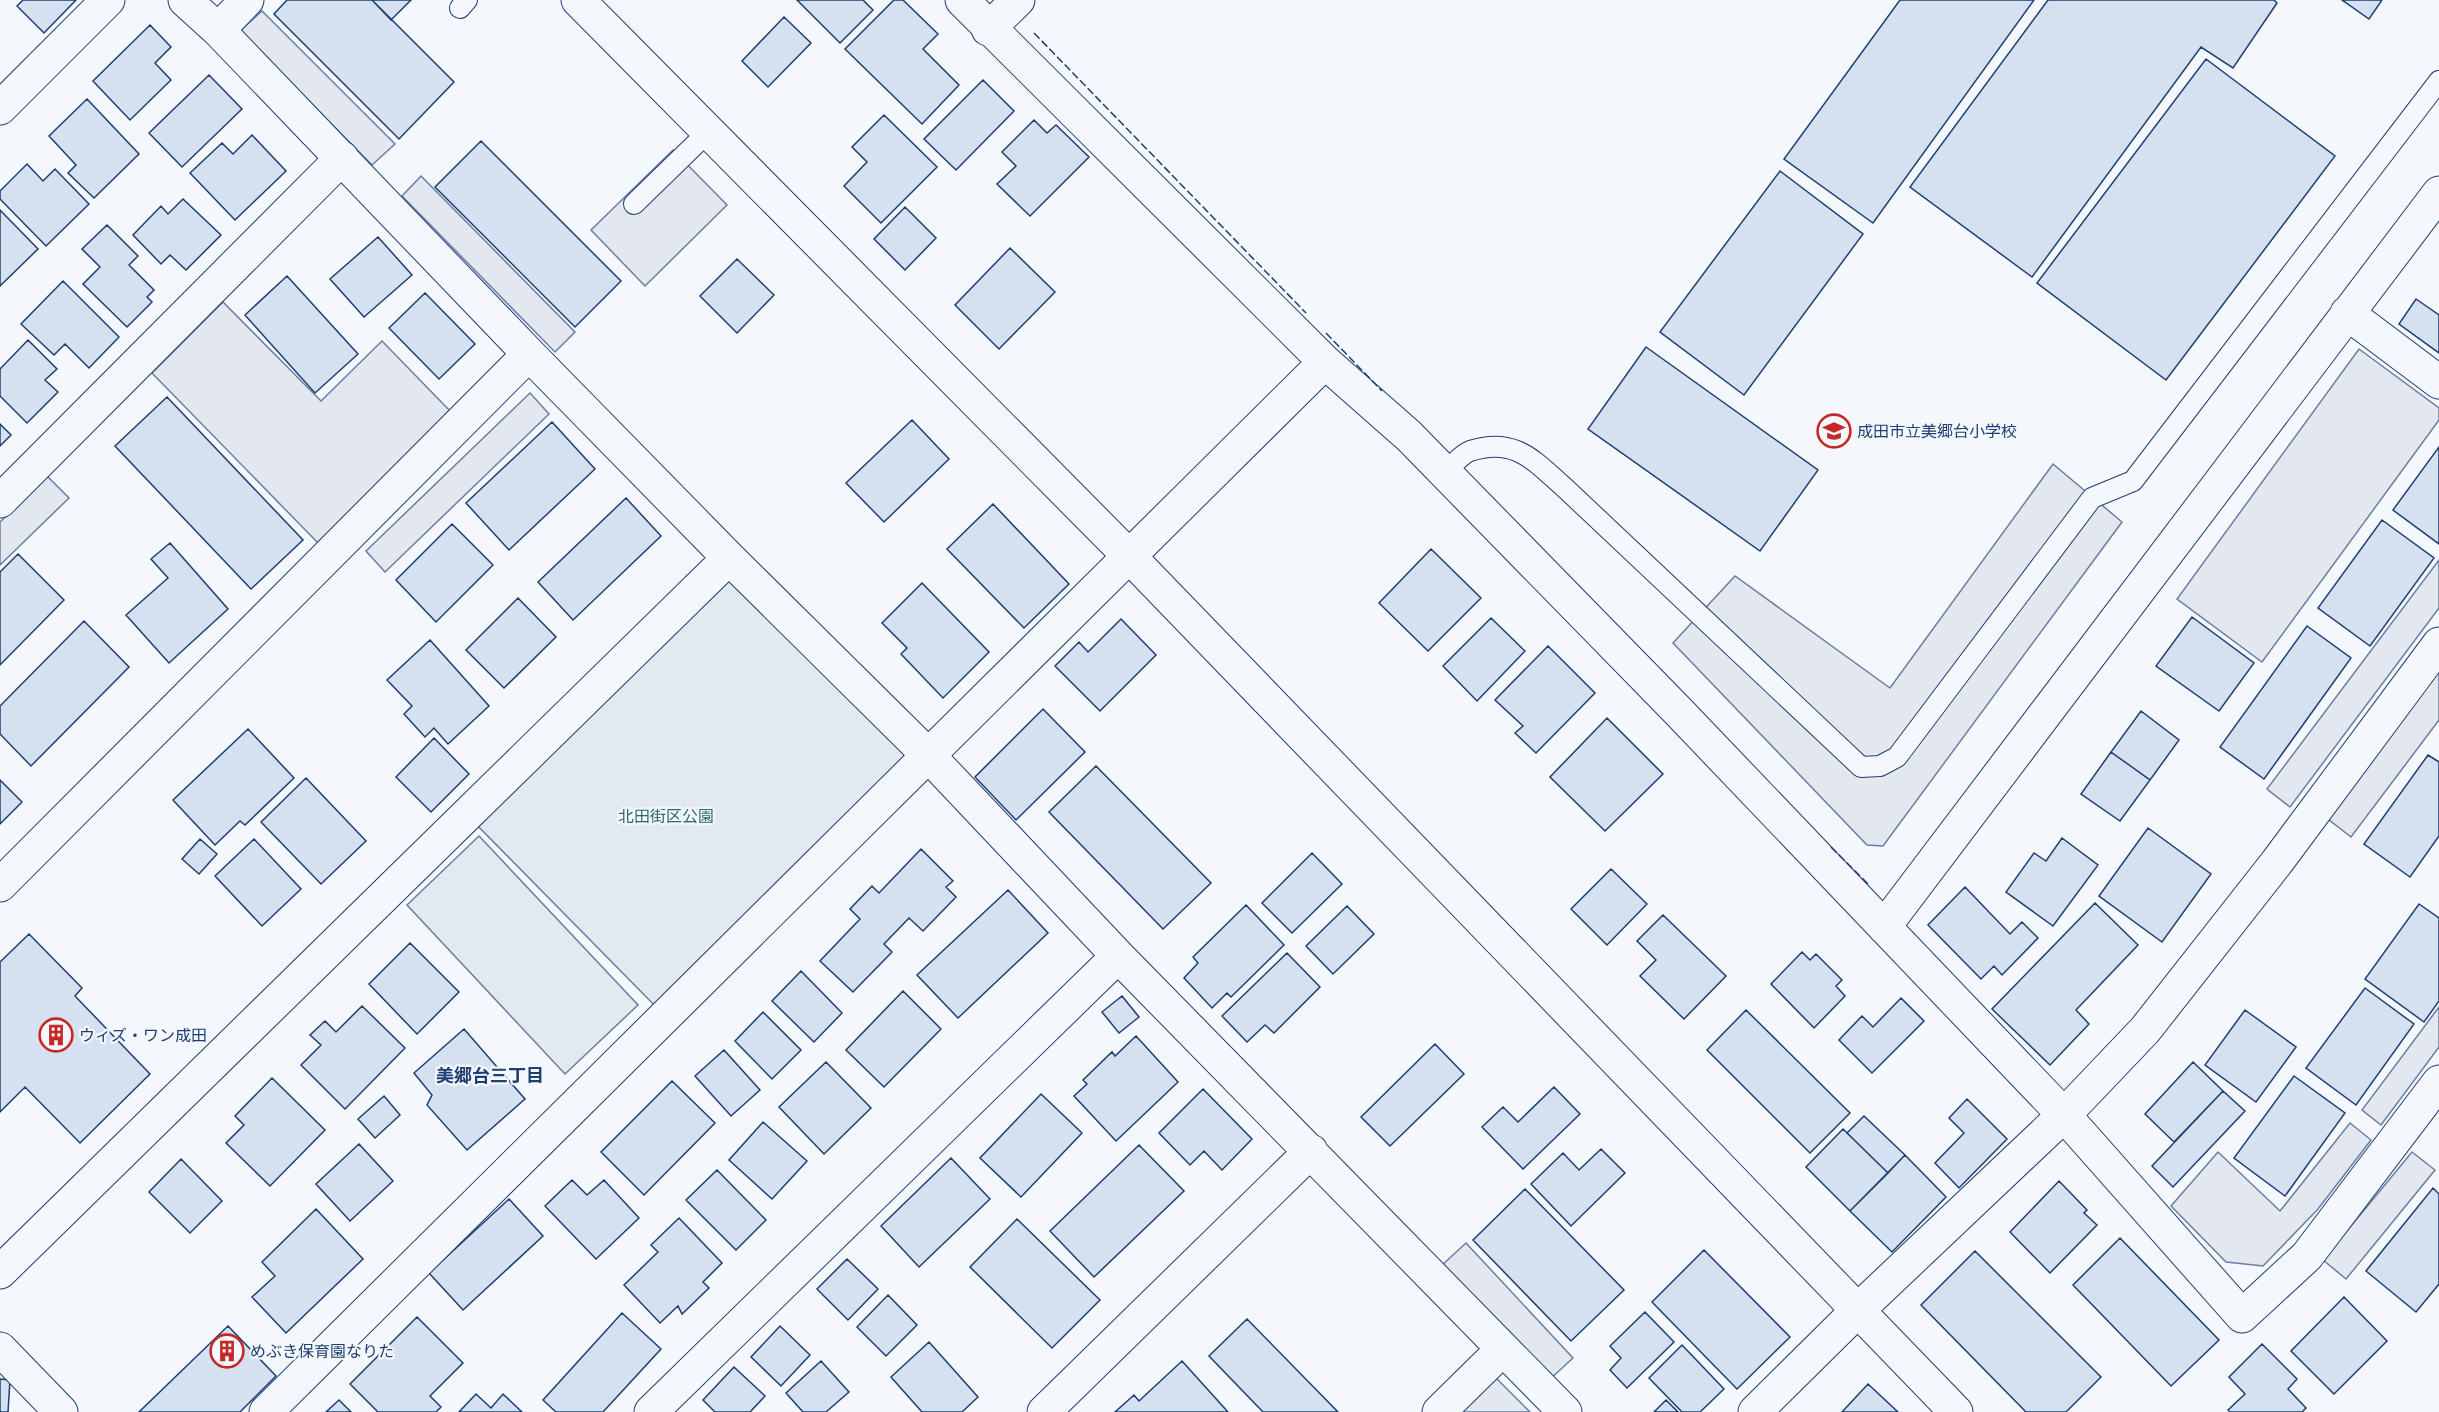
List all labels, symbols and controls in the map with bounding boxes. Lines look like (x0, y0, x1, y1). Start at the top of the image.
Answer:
school or university icon: 成田市立美郷台小学校 (1816, 413, 1852, 449)
place label: 成田市立美郷台小学校 (1857, 422, 2017, 441)
park label: 北田街区公園 (618, 807, 714, 826)
building icon: ウィズ・ワン成田 (38, 1017, 74, 1053)
place label: ウィズ・ワン成田 (79, 1026, 207, 1045)
district label: 美郷台三丁目 (436, 1065, 544, 1087)
building icon: めぶき保育園なりた (209, 1333, 245, 1369)
place label: めぶき保育園なりた (250, 1342, 394, 1361)

